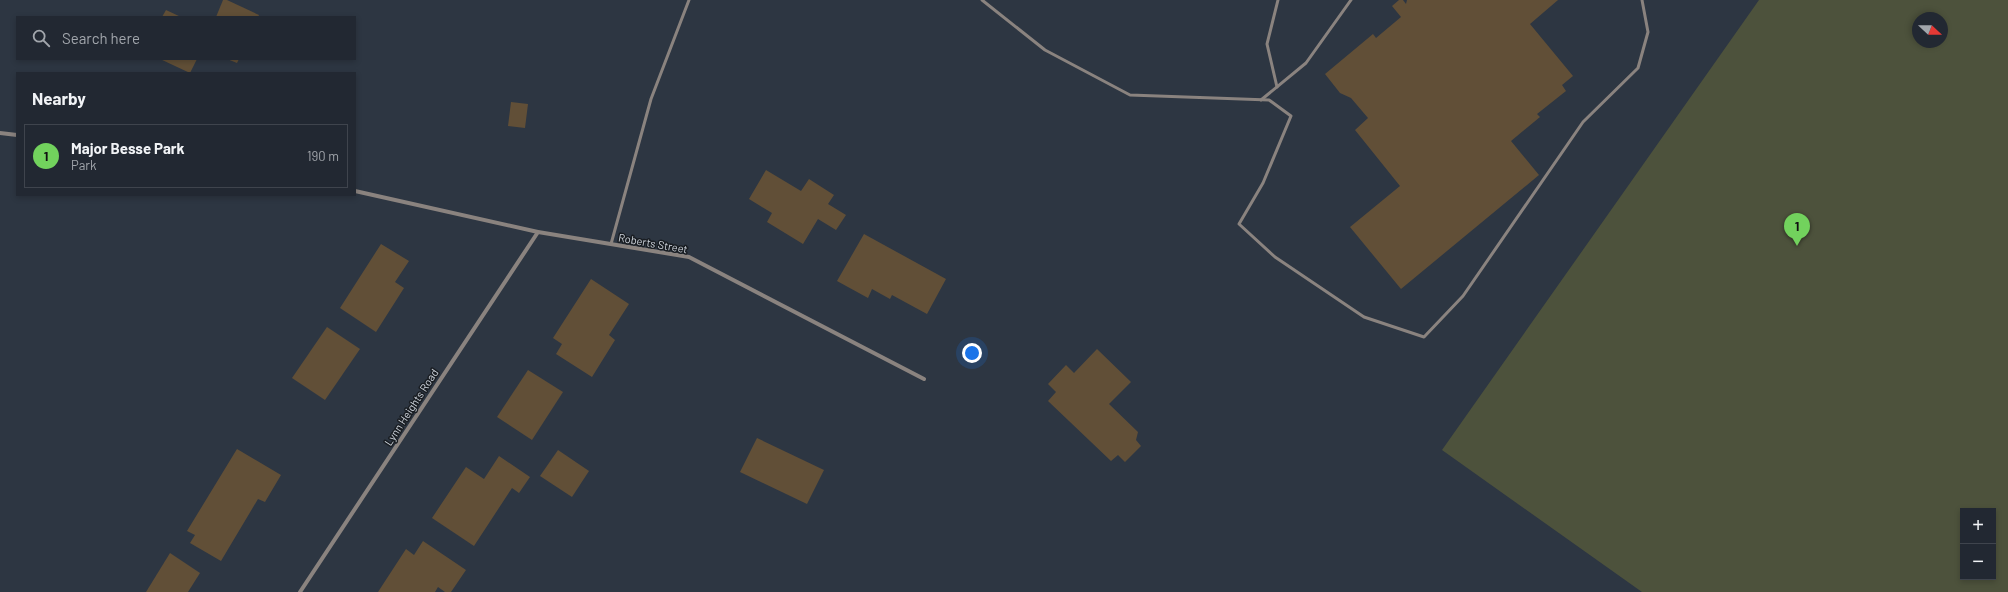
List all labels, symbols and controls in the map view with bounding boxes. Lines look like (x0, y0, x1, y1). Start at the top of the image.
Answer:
north arrow (1912, 12, 1948, 48)
search box (16, 16, 356, 60)
icon: search (30, 27, 52, 49)
text: Search here (62, 29, 140, 47)
text: Nearby (32, 88, 86, 108)
text: Major Besse Park (71, 139, 185, 157)
text: 1 (44, 148, 48, 164)
text: 190 m (307, 148, 339, 164)
text: Park (71, 157, 97, 173)
pin: 1 (1784, 213, 1810, 246)
street label: Roberts Street (617, 231, 689, 255)
your location (962, 343, 982, 363)
street label: Lynn Heights Road (381, 366, 441, 448)
map controls (1960, 508, 1996, 580)
button: + (1960, 508, 1996, 544)
button: − (1960, 544, 1996, 580)

